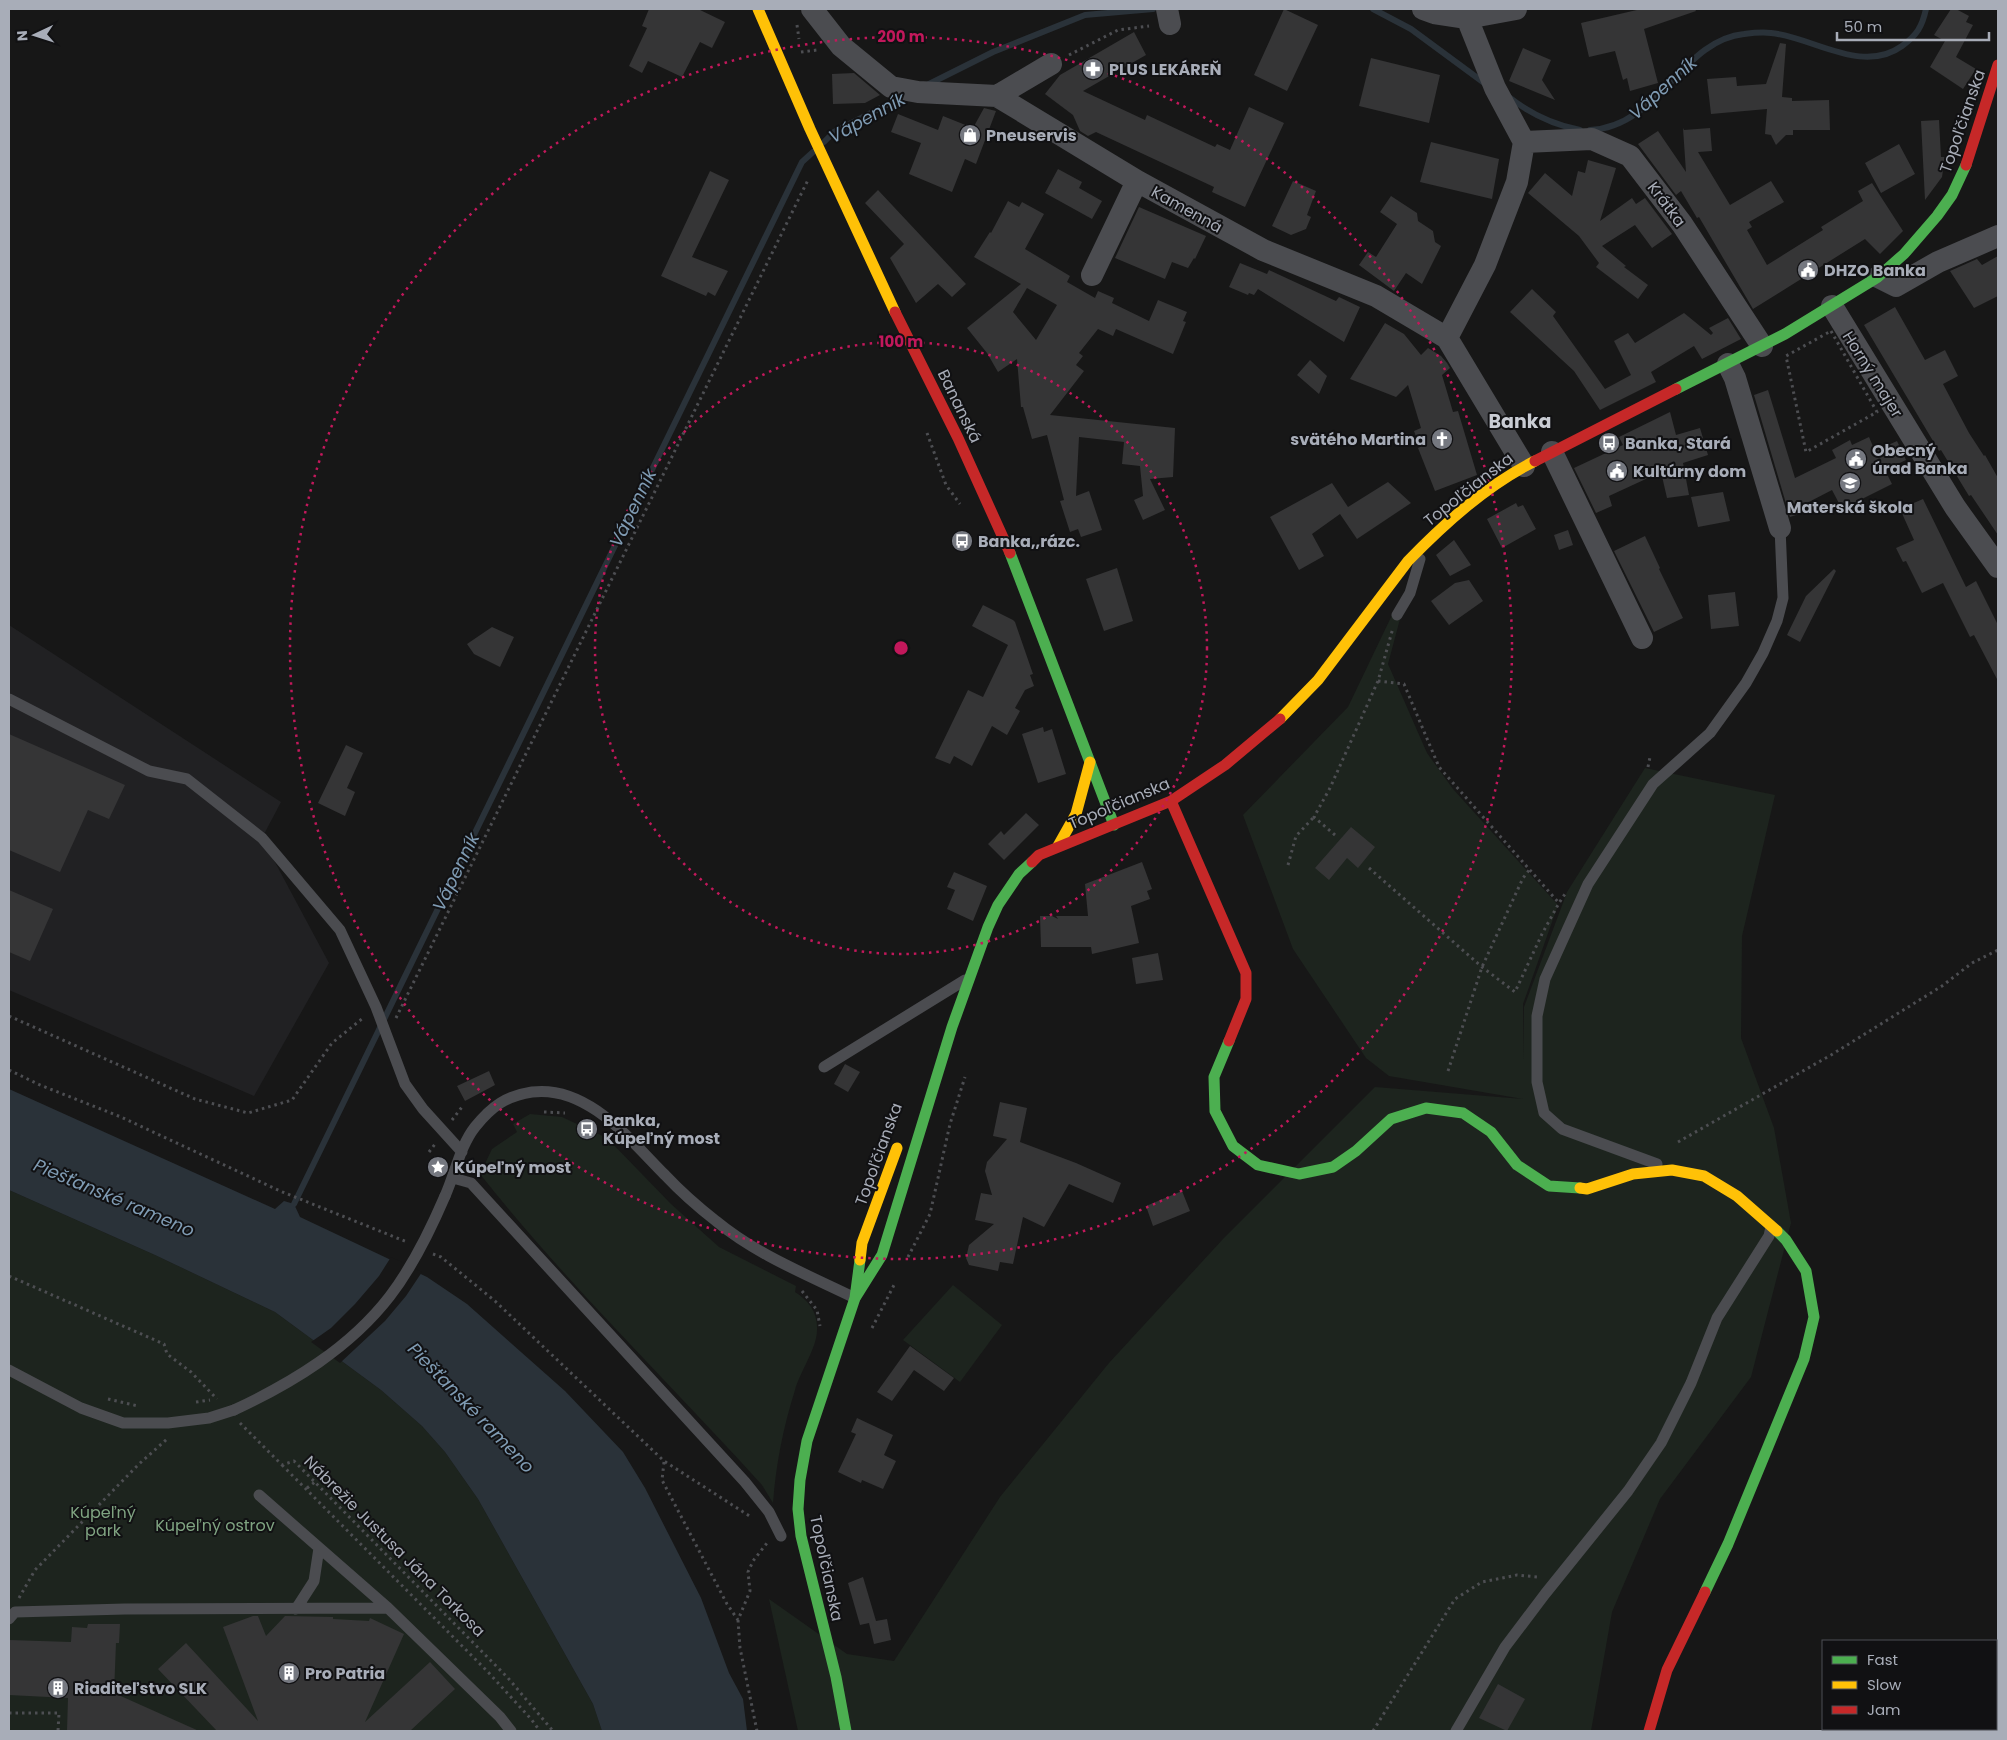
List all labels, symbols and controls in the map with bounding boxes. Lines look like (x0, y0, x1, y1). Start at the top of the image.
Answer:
north arrow (10, 10, 60, 60)
scale bar (1837, 10, 1990, 42)
text: 50 m (1844, 16, 1882, 37)
text: 200 m (877, 26, 925, 47)
text: N (12, 30, 32, 42)
water label: Vápenník (1623, 50, 1703, 125)
pharmacy icon: PLUS LEKÁREŇ (1081, 57, 1105, 81)
place label: PLUS LEKÁREŇ (1109, 58, 1221, 81)
street label: Topoľčianska (1934, 66, 1991, 176)
water label: Vápenník (824, 86, 910, 149)
shop icon: Pneuservis (958, 123, 982, 147)
place label: Pneuservis (986, 124, 1077, 147)
street label: Krátka (1642, 177, 1691, 232)
street label: Kamenná (1147, 180, 1226, 238)
public building icon: DHZO Banka (1796, 258, 1820, 282)
place label: DHZO Banka (1824, 259, 1926, 282)
street label: Horný majer (1837, 327, 1908, 422)
text: 100 m (879, 331, 923, 352)
street label: Bananská (932, 366, 987, 447)
district label: Banka (1489, 408, 1551, 435)
church icon: svätého Martina (1430, 427, 1454, 451)
place label: svätého Martina (1290, 428, 1426, 451)
bus stop icon: Banka, Stará (1597, 431, 1621, 455)
place label: Banka, Stará (1625, 432, 1731, 455)
place label: Obecný úrad Banka (1872, 439, 1968, 480)
street label: Topoľčianska (1419, 447, 1518, 532)
public building icon: Obecný úrad Banka (1844, 447, 1868, 471)
public building icon: Kultúrny dom (1605, 459, 1629, 483)
place label: Kultúrny dom (1633, 460, 1746, 483)
water label: Vápenník (603, 464, 663, 551)
school or university icon: Materská škola (1838, 471, 1862, 495)
place label: Materská škola (1787, 496, 1913, 519)
bus stop icon: Banka,,rázc. (950, 529, 974, 553)
place label: Banka,,rázc. (978, 530, 1080, 553)
centre of rings (892, 639, 910, 657)
street label: Topoľčianska (1065, 772, 1173, 835)
water label: Vápenník (426, 828, 486, 915)
street label: Topoľčianska (849, 1100, 908, 1209)
place label: Banka, Kúpeľný most (603, 1109, 720, 1150)
bus stop icon: Banka, Kúpeľný most (575, 1117, 599, 1141)
water label: Piešťanské rameno (30, 1152, 198, 1243)
place icon: Kúpeľný most (426, 1155, 450, 1179)
place label: Kúpeľný most (454, 1156, 571, 1179)
water label: Piešťanské rameno (402, 1337, 540, 1478)
street label: Nábrežie Justusa Jána Torkosa (299, 1451, 490, 1642)
park label: Kúpeľný park (70, 1501, 136, 1542)
street label: Topoľčianska (804, 1513, 849, 1623)
park label: Kúpeľný ostrov (155, 1514, 275, 1537)
legend (1822, 1640, 1997, 1730)
text: Fast (1867, 1649, 1898, 1670)
building icon: Pro Patria (277, 1661, 301, 1685)
place label: Pro Patria (305, 1662, 385, 1685)
text: Slow (1867, 1674, 1902, 1695)
building icon: Riaditeľstvo SLK (46, 1676, 70, 1700)
place label: Riaditeľstvo SLK (74, 1677, 207, 1700)
text: Jam (1867, 1699, 1901, 1720)

